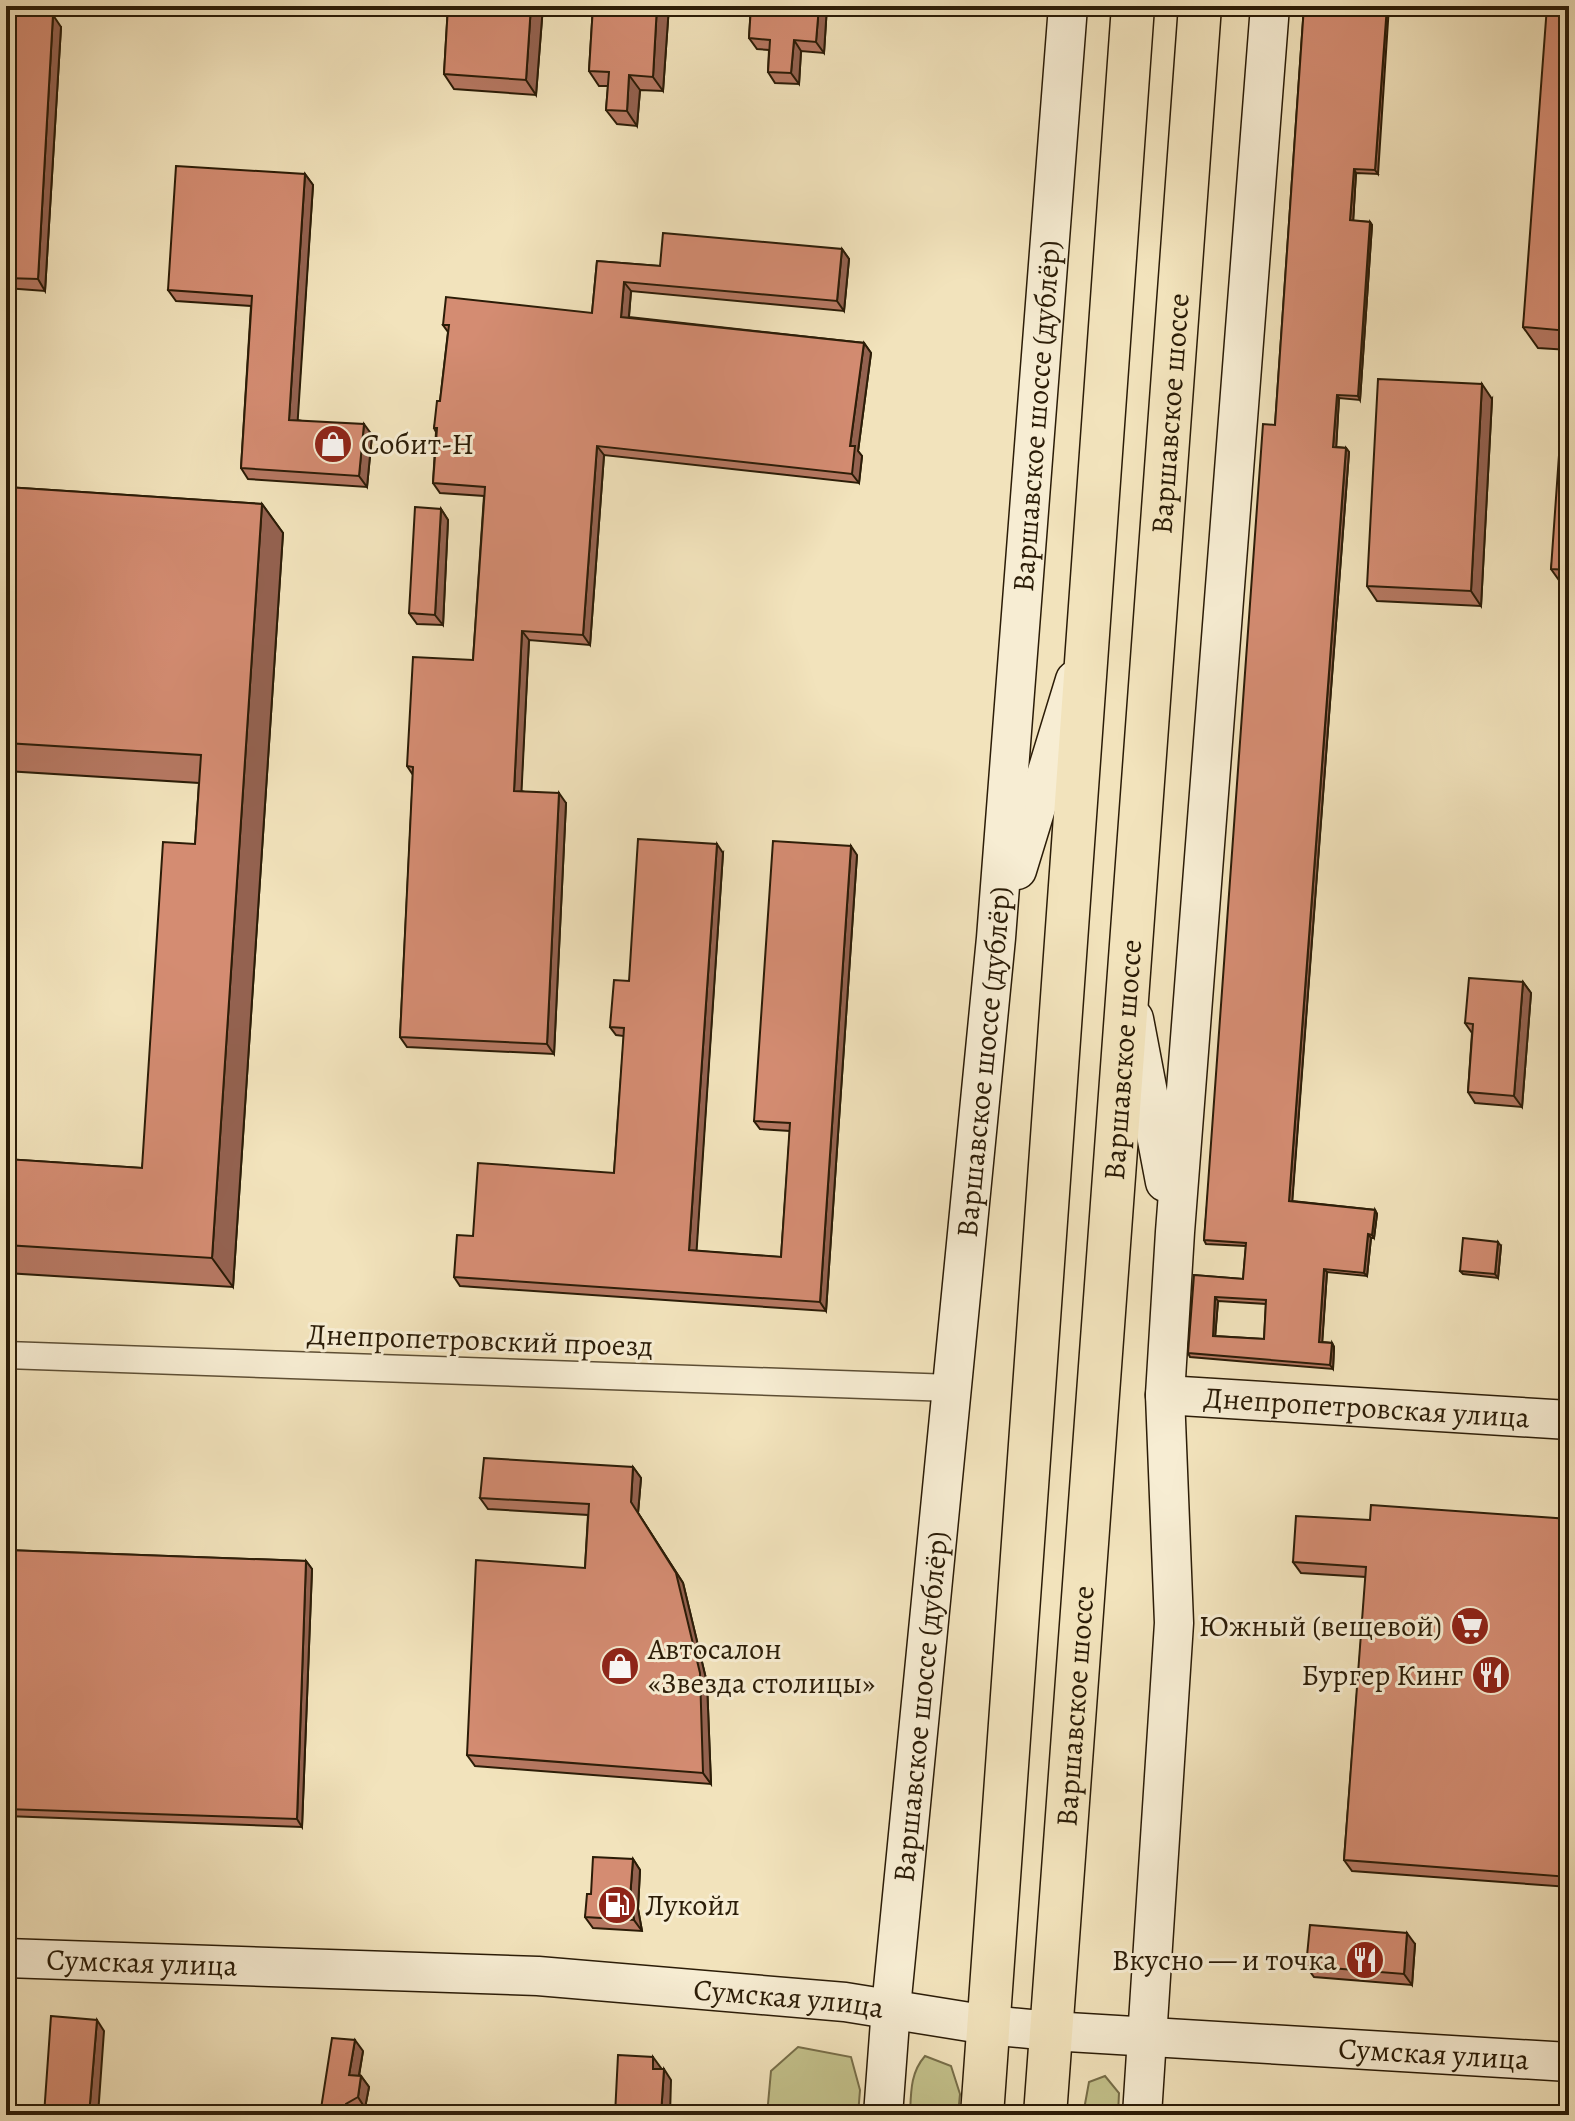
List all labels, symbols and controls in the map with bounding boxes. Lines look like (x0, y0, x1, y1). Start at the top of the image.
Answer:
street label: Варшавское шоссе (дублёр) (1003, 239, 1070, 593)
street label: Варшавское шоссе (1141, 292, 1199, 535)
shop icon: Собит-Н (312, 423, 354, 465)
place label: Собит-Н (361, 424, 474, 464)
street label: Варшавское шоссе (дублёр) (947, 885, 1020, 1239)
street label: Варшавское шоссе (1094, 938, 1151, 1182)
street label: Днепропетровский проезд (306, 1314, 654, 1366)
street label: Днепропетровская улица (1202, 1377, 1531, 1438)
street label: Варшавское шоссе (дублёр) (883, 1529, 958, 1884)
street label: Варшавское шоссе (1046, 1584, 1104, 1828)
supermarket icon: Южный (вещевой) (1449, 1605, 1491, 1647)
place label: Южный (вещевой) (1199, 1606, 1442, 1646)
place label: Автосалон «Звезда столицы» (647, 1629, 875, 1703)
shop icon: Автосалон «Звезда столицы» (599, 1645, 641, 1687)
restaurant icon: Бургер Кинг (1470, 1654, 1512, 1696)
place label: Бургер Кинг (1301, 1655, 1463, 1695)
fuel station icon: Лукойл (596, 1884, 638, 1926)
place label: Лукойл (645, 1885, 740, 1925)
street label: Сумская улица (46, 1939, 238, 1986)
restaurant icon: Вкусно — и точка (1344, 1939, 1386, 1981)
place label: Вкусно — и точка (1112, 1940, 1337, 1980)
street label: Сумская улица (692, 1969, 887, 2028)
street label: Сумская улица (1337, 2028, 1531, 2080)

